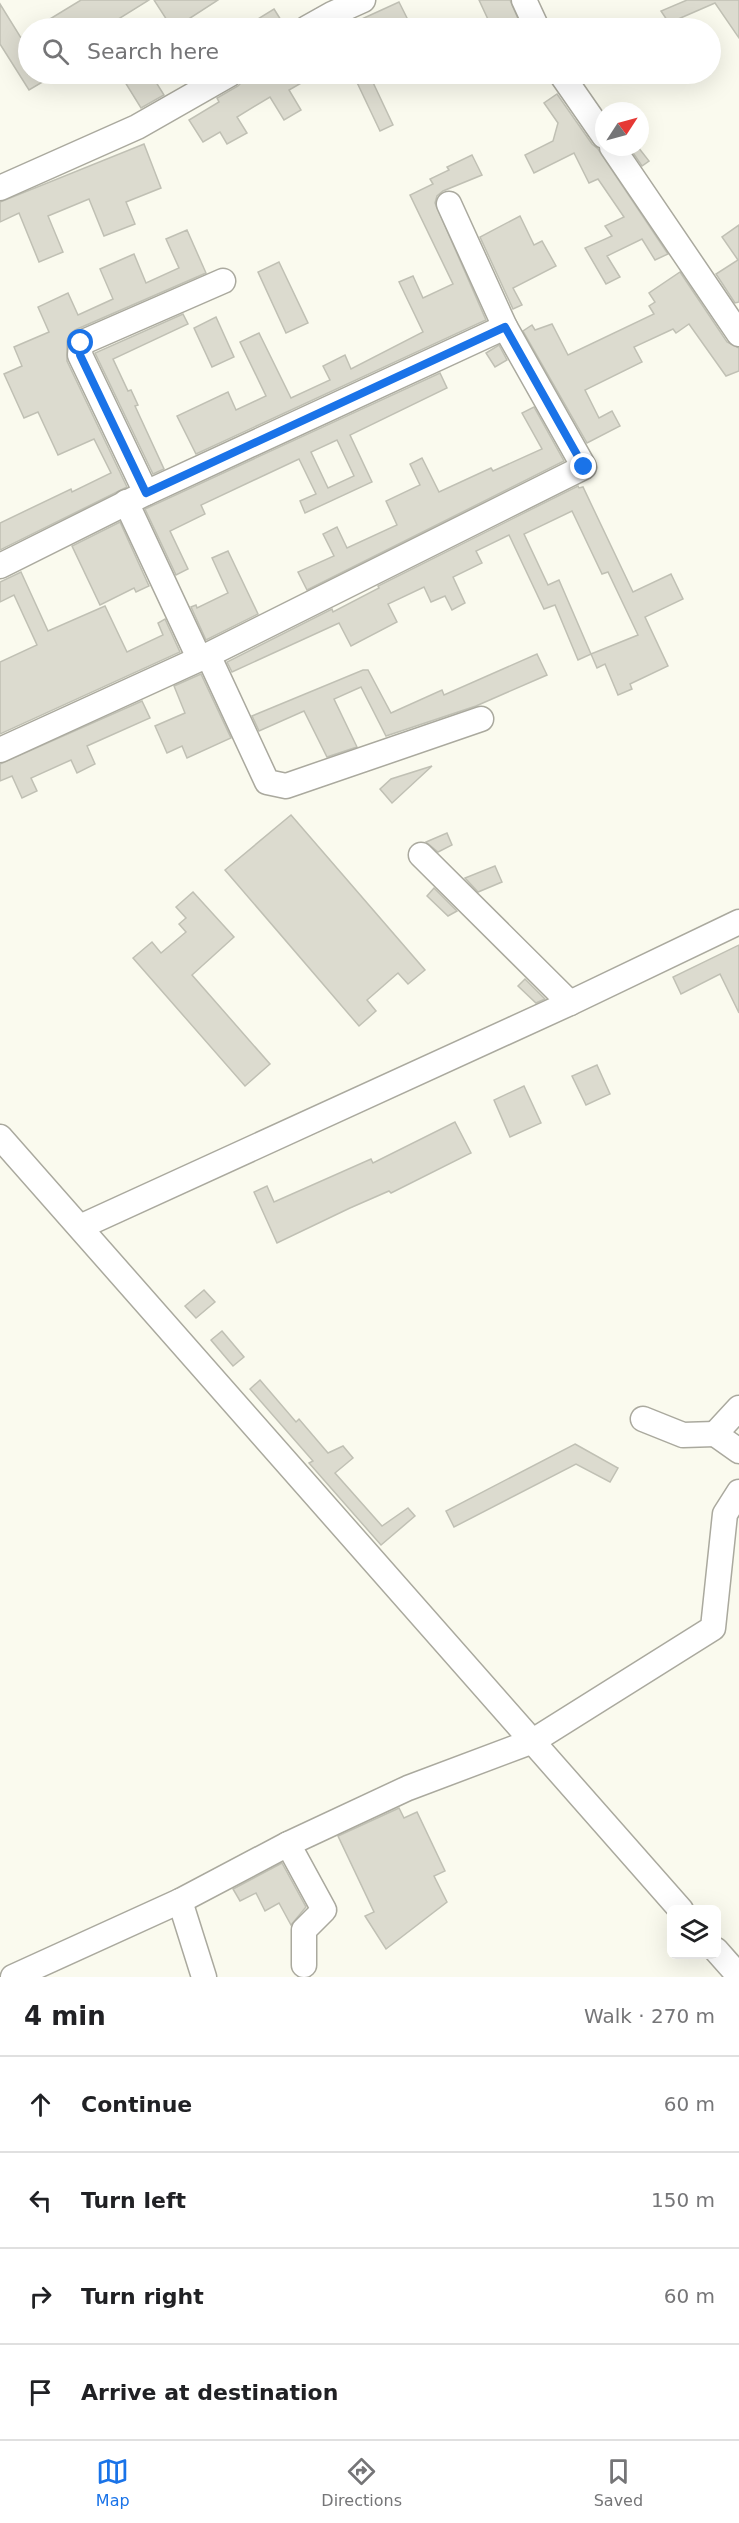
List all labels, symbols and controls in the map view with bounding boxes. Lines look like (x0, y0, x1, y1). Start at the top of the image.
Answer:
search box (18, 18, 721, 84)
icon: search (39, 35, 72, 68)
text: Search here (87, 39, 219, 64)
north arrow (595, 102, 649, 156)
route start (67, 329, 93, 355)
route end (570, 453, 596, 479)
map controls (667, 1905, 721, 1959)
button: layers (667, 1905, 721, 1959)
text: 4 min (24, 2001, 106, 2031)
text: Walk · 270 m (584, 2004, 715, 2028)
icon: ahead (24, 2088, 57, 2121)
text: Continue (81, 2092, 192, 2117)
text: 60 m (664, 2092, 715, 2116)
icon: left (24, 2184, 57, 2217)
text: Turn left (81, 2188, 186, 2213)
text: 150 m (651, 2188, 715, 2212)
icon: right (24, 2280, 57, 2313)
text: Turn right (81, 2284, 204, 2309)
text: 60 m (664, 2284, 715, 2308)
icon: arrive (24, 2376, 57, 2409)
text: Arrive at destination (81, 2380, 338, 2405)
tab: Map (96, 2455, 130, 2510)
tab: Directions (321, 2455, 402, 2510)
tab: Saved (594, 2455, 643, 2510)

